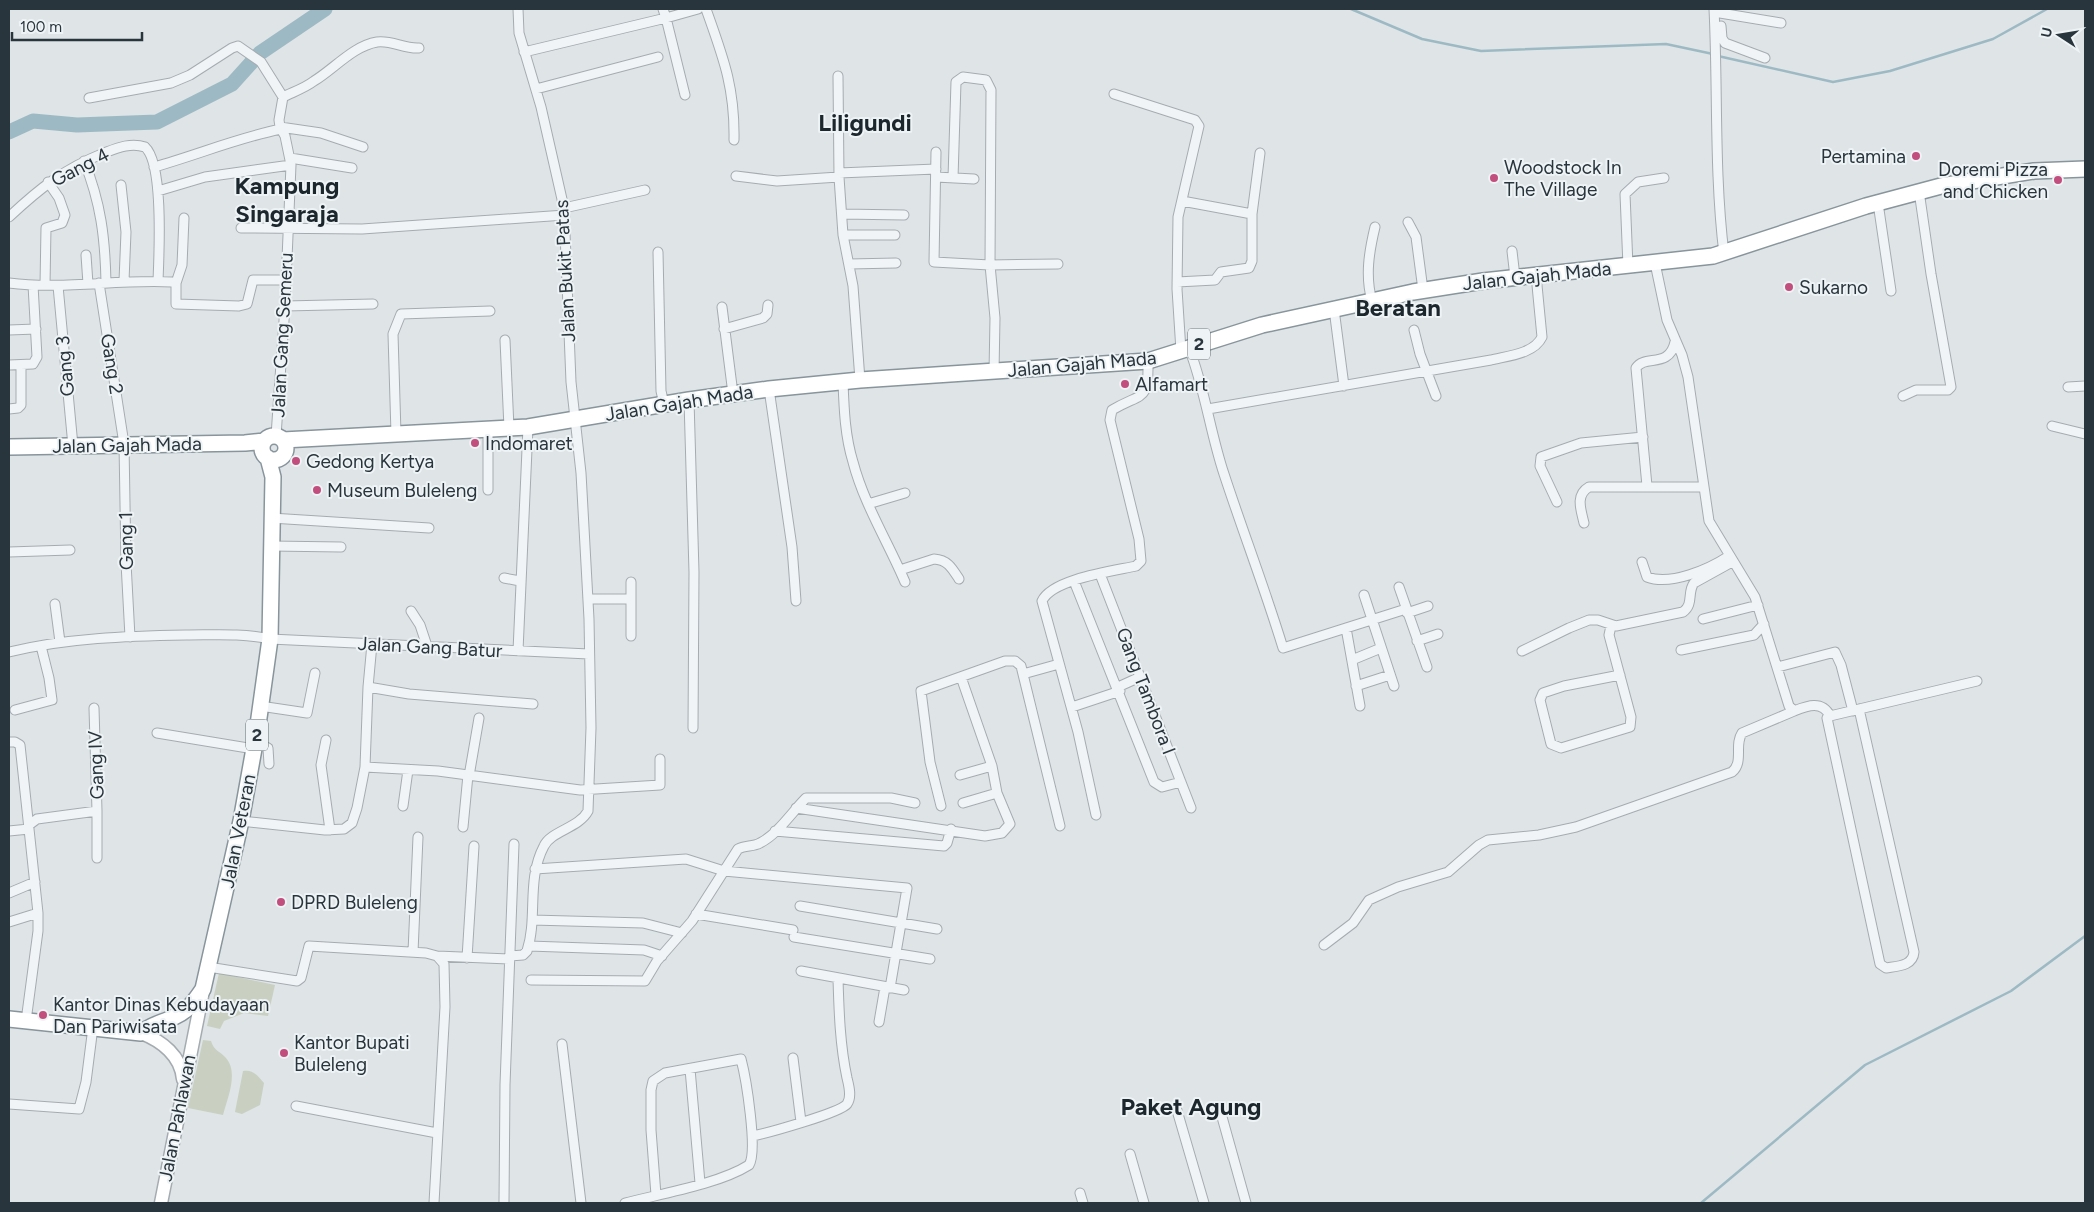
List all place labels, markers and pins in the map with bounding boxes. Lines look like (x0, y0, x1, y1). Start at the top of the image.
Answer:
place label: Pertamina (1821, 145, 1906, 168)
marker: Pertamina (1910, 150, 1922, 162)
place label: Woodstock In The Village (1504, 156, 1622, 201)
place label: Doremi Pizza and Chicken (1938, 158, 2048, 203)
marker: Woodstock In The Village (1488, 172, 1500, 184)
marker: Doremi Pizza and Chicken (2052, 174, 2064, 186)
place label: Sukarno (1799, 276, 1868, 299)
marker: Sukarno (1783, 281, 1795, 293)
place label: Alfamart (1135, 373, 1208, 396)
marker: Alfamart (1119, 378, 1131, 390)
place label: Indomaret (485, 432, 573, 455)
marker: Indomaret (469, 437, 481, 449)
place label: Gedong Kertya (306, 450, 434, 473)
marker: Gedong Kertya (290, 455, 302, 467)
place label: Museum Buleleng (327, 479, 477, 502)
marker: Museum Buleleng (311, 484, 323, 496)
place label: DPRD Buleleng (291, 891, 418, 914)
marker: DPRD Buleleng (275, 896, 287, 908)
place label: Kantor Dinas Kebudayaan Dan Pariwisata (53, 993, 269, 1038)
marker: Kantor Dinas Kebudayaan Dan Pariwisata (37, 1009, 49, 1021)
place label: Kantor Bupati Buleleng (294, 1031, 410, 1076)
marker: Kantor Bupati Buleleng (278, 1047, 290, 1059)

